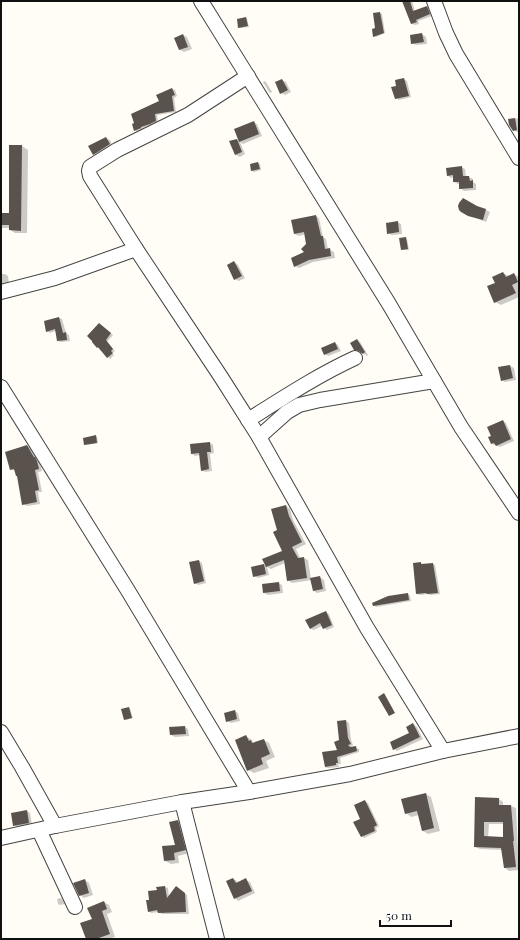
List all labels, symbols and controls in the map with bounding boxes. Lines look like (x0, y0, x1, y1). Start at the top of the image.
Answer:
scale bar (380, 902, 451, 928)
text: 50 m (386, 907, 412, 923)

